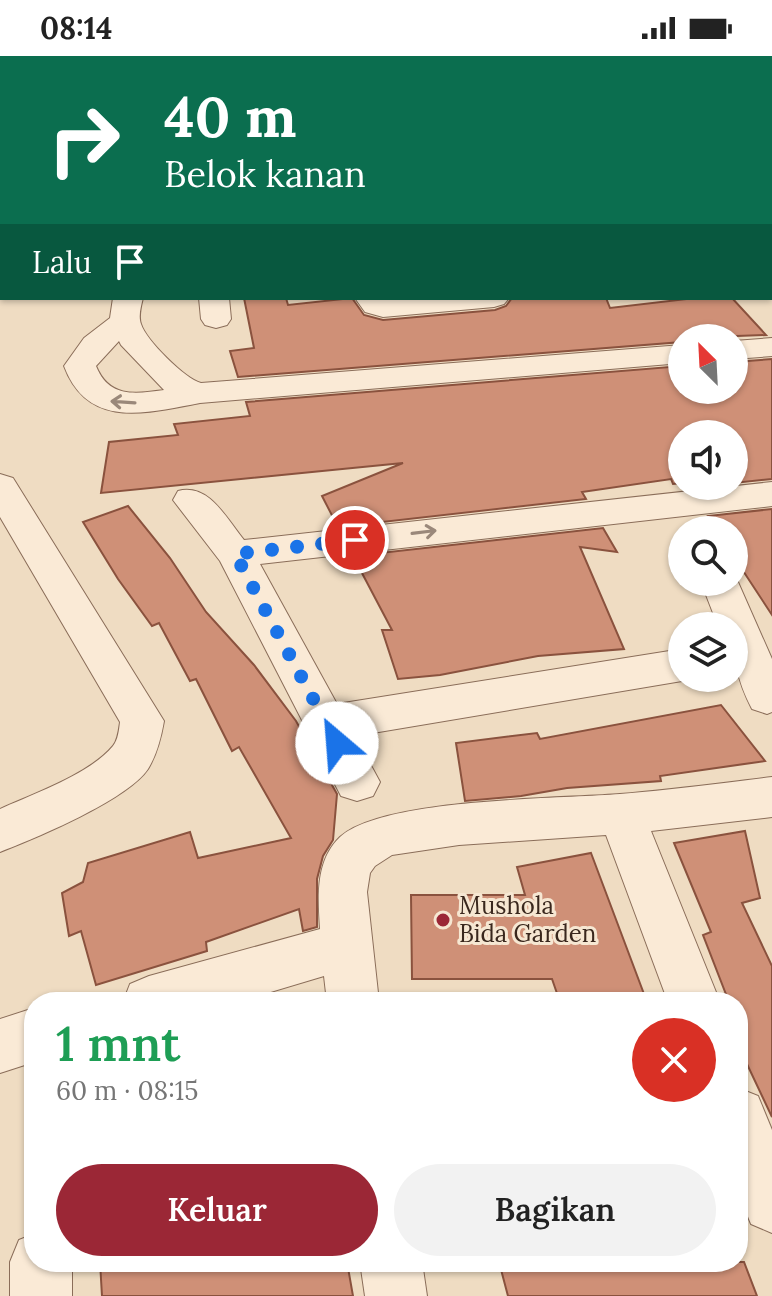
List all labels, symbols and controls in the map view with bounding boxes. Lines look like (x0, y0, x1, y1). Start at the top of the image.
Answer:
text: 08:14 (40, 9, 112, 47)
text: 40 m (164, 81, 297, 152)
icon: right (32, 88, 136, 192)
text: Belok kanan (164, 151, 366, 197)
icon: arrive (108, 240, 152, 284)
text: Lalu (32, 243, 92, 281)
north arrow (668, 324, 748, 404)
map controls (668, 324, 748, 692)
one-way arrow (110, 394, 137, 409)
button: sound (668, 420, 748, 500)
pin (321, 506, 389, 574)
button: search (668, 516, 748, 596)
icon: arrive (333, 518, 377, 562)
one-way arrow (410, 525, 436, 540)
button: layers (668, 612, 748, 692)
position arrow (295, 701, 379, 785)
place label: Mushola Bida Garden (459, 890, 596, 949)
marker: Mushola Bida Garden (434, 911, 452, 929)
text: 1 mnt (56, 1013, 180, 1074)
button: close (632, 1018, 716, 1102)
text: 60 m · 08:15 (56, 1074, 198, 1107)
button: Keluar (56, 1164, 378, 1256)
button: Bagikan (394, 1164, 716, 1256)

